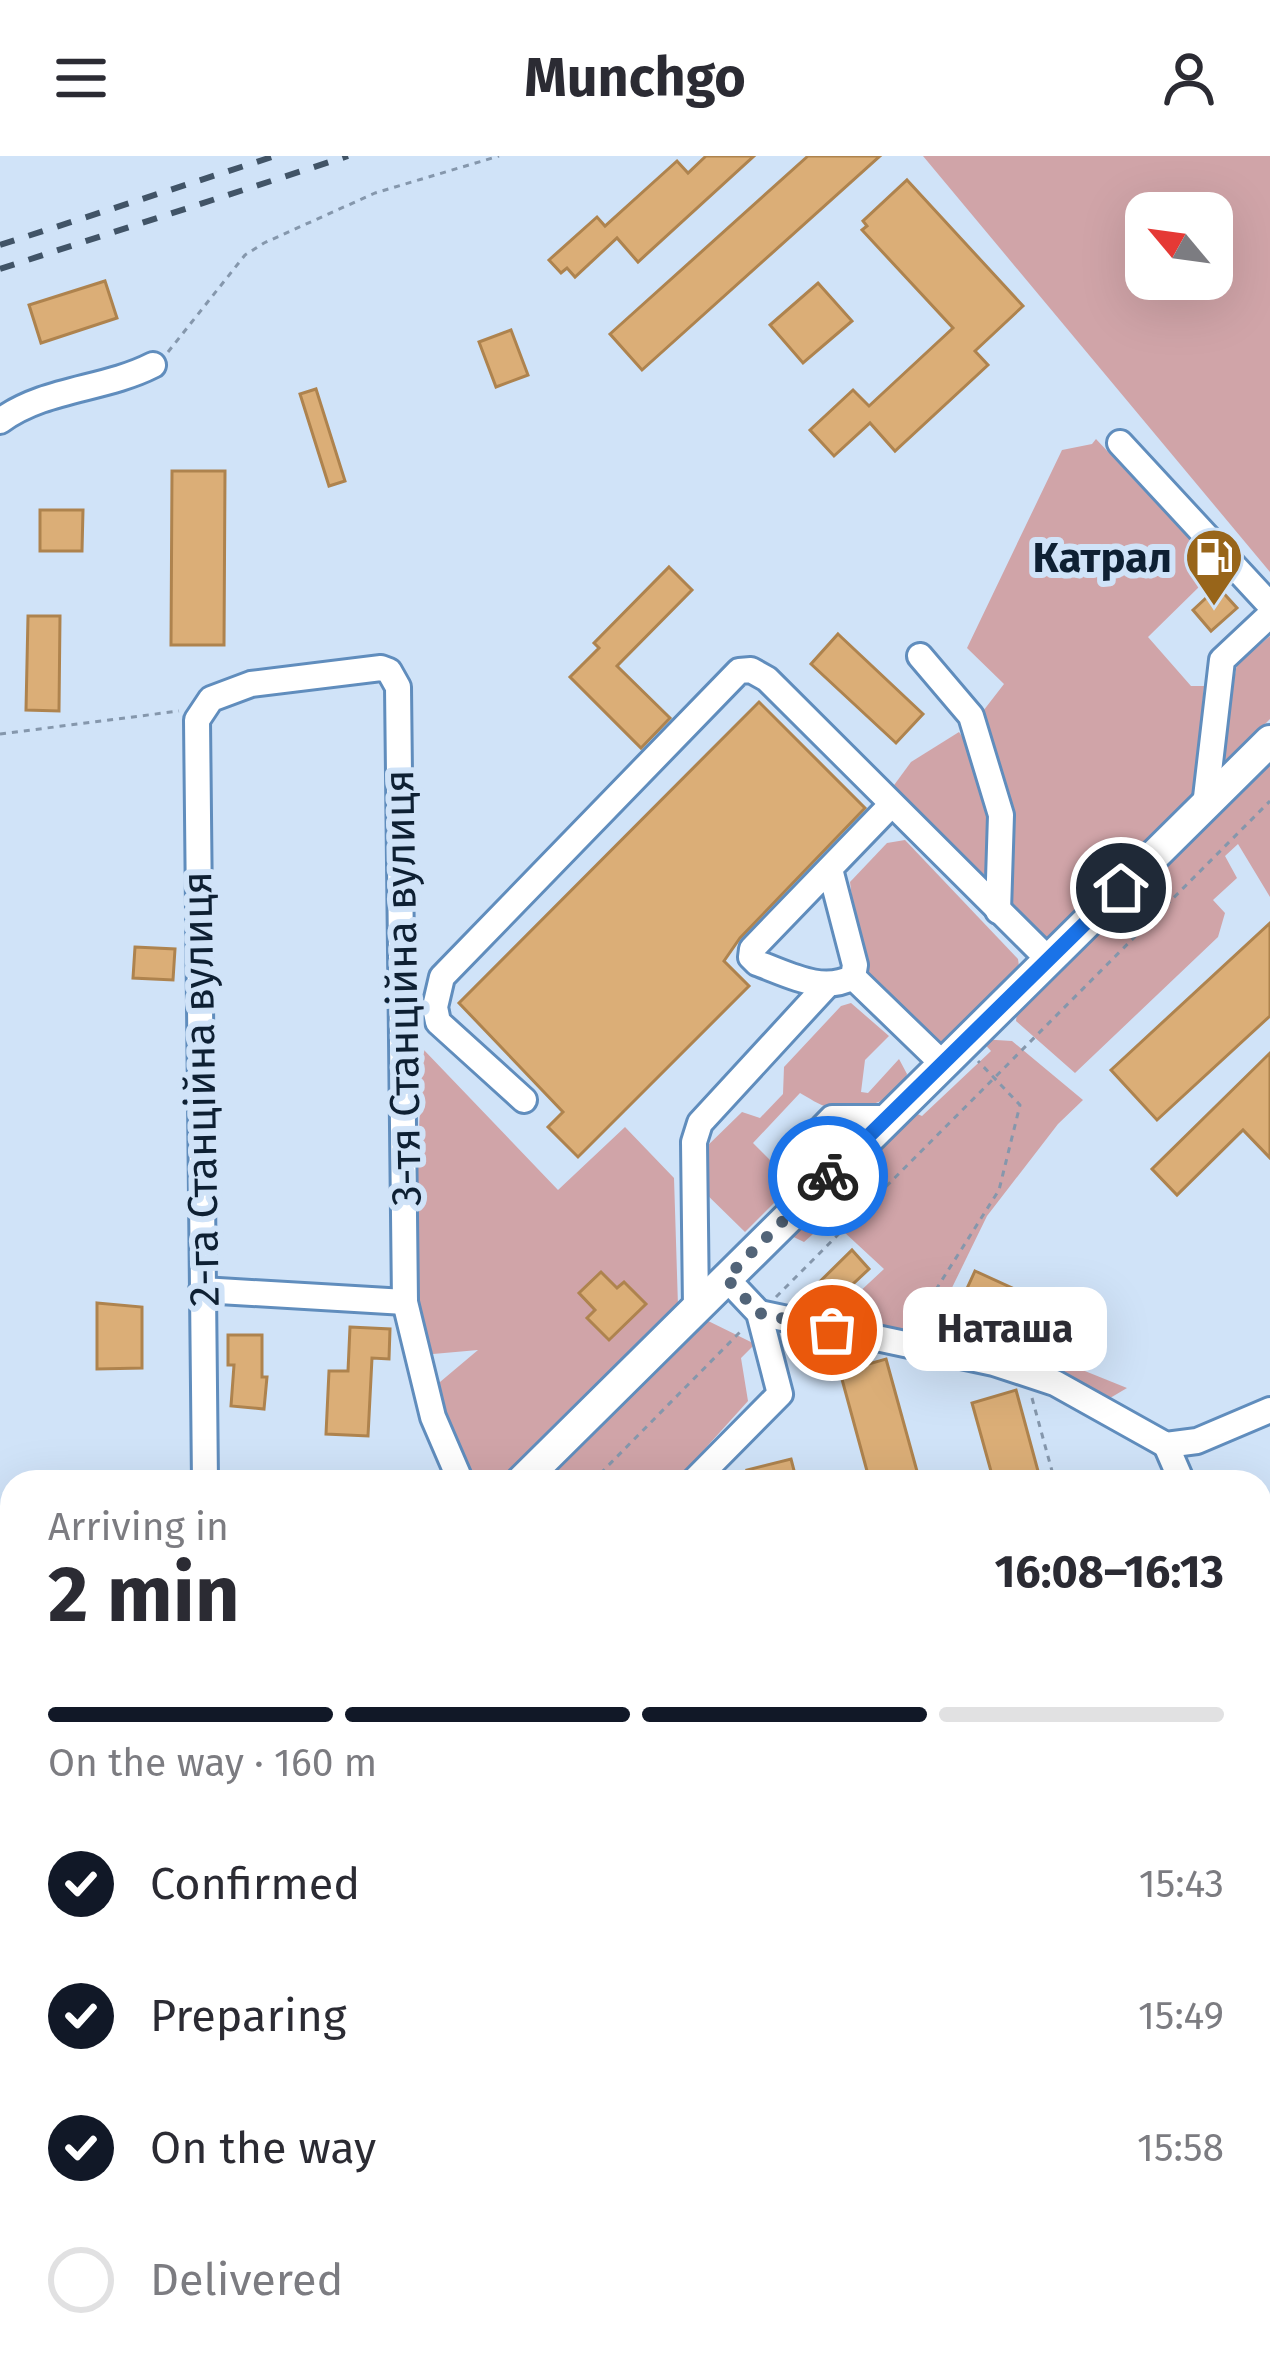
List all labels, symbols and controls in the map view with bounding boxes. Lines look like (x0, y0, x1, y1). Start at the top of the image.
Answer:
icon: menu (48, 45, 114, 111)
icon: person (1156, 45, 1222, 111)
text: Munchgo (524, 46, 746, 110)
north arrow (1125, 192, 1233, 300)
map controls (1125, 192, 1233, 300)
fuel station icon: Катрал (1183, 526, 1245, 608)
place label: Катрал (1033, 533, 1172, 583)
street label: 3-тя Станційна вулиця (374, 769, 432, 1207)
pin (1070, 837, 1172, 939)
icon: home (1088, 855, 1154, 921)
street label: 2-га Станційна вулиця (172, 871, 230, 1307)
courier (768, 1116, 888, 1236)
icon: bike (795, 1143, 861, 1209)
pin (781, 1279, 883, 1381)
callout: Наташа (904, 1288, 1108, 1372)
icon: bag (799, 1297, 865, 1363)
text: Наташа (937, 1306, 1073, 1352)
text: Arriving in (48, 1504, 229, 1550)
text: 16:08–16:13 (994, 1545, 1224, 1599)
text: 2 min (48, 1548, 240, 1642)
text: On the way · 160 m (48, 1740, 377, 1786)
icon: check (48, 1851, 114, 1917)
text: Confirmed (150, 1857, 360, 1911)
text: 15:43 (1139, 1861, 1224, 1907)
icon: check (48, 1983, 114, 2049)
text: Preparing (150, 1989, 346, 2043)
text: 15:49 (1138, 1993, 1224, 2039)
icon: check (48, 2115, 114, 2181)
text: On the way (150, 2121, 376, 2175)
text: 15:58 (1137, 2125, 1224, 2171)
text: Delivered (150, 2253, 343, 2307)

